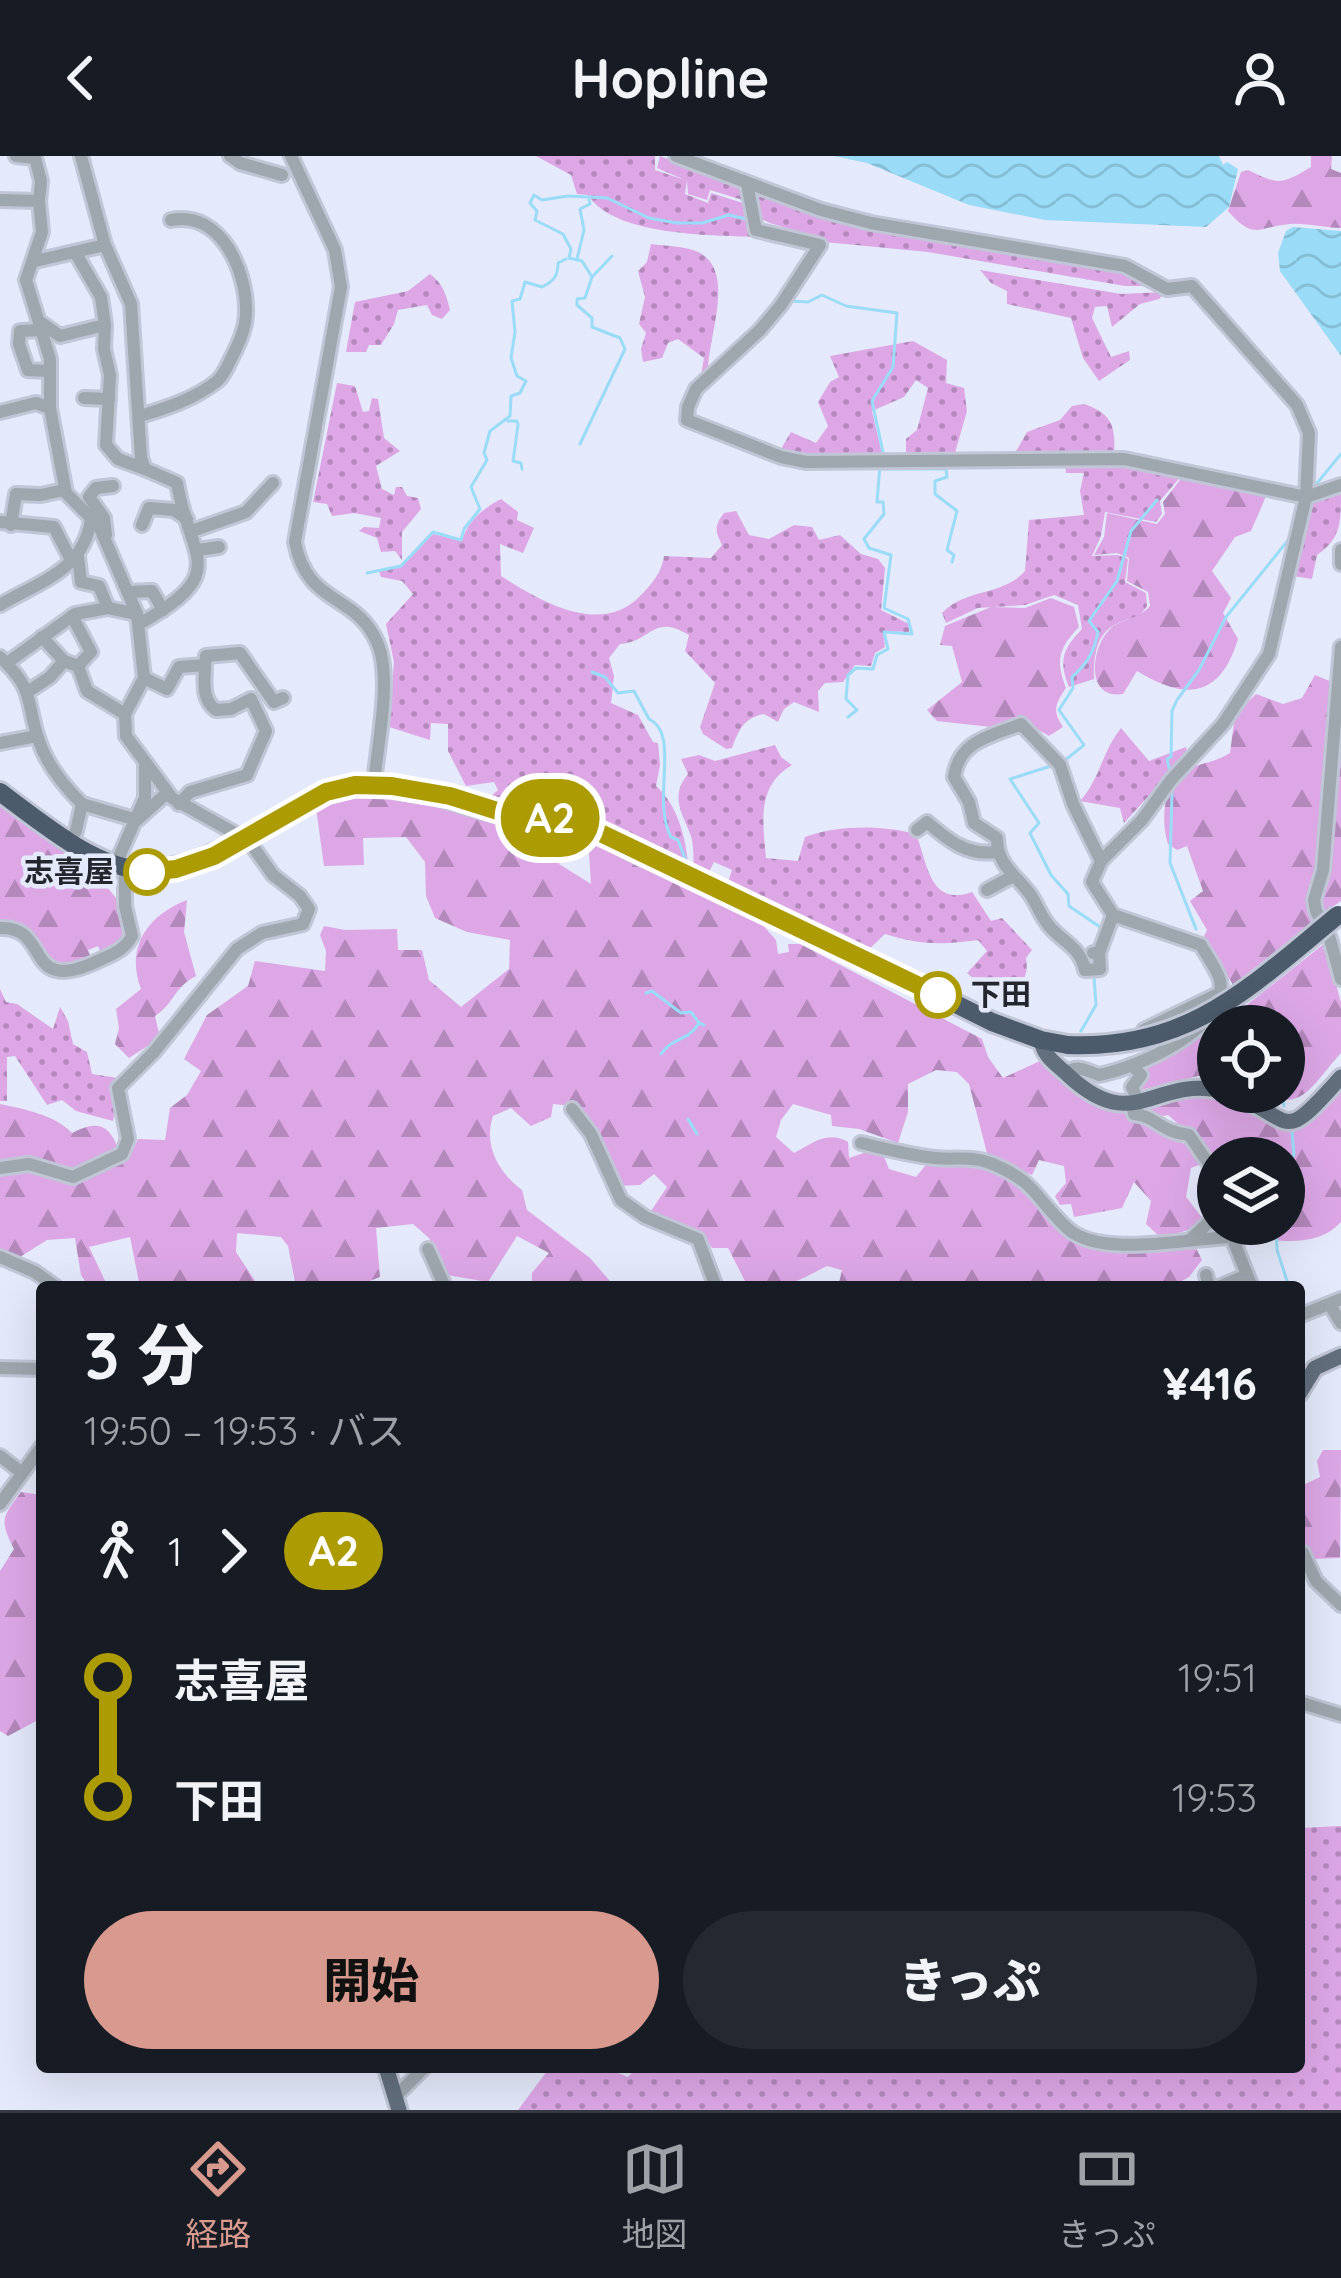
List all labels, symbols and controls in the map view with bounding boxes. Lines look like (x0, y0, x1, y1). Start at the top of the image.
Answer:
text: Hopline (572, 44, 769, 112)
icon: back (48, 45, 114, 111)
icon: person (1227, 45, 1293, 111)
line badge: A2 (496, 779, 604, 857)
text: A2 (525, 791, 575, 844)
marker: 志喜屋 (125, 850, 169, 894)
place label: 志喜屋 (24, 852, 114, 890)
marker: 下田 (916, 973, 960, 1017)
place label: 下田 (971, 975, 1031, 1013)
map controls (1197, 1005, 1305, 1245)
button: locate (1197, 1005, 1305, 1113)
button: layers (1197, 1137, 1305, 1245)
text: 3 分 (84, 1313, 204, 1396)
text: ¥416 (1163, 1355, 1257, 1411)
text: 19:50 – 19:53 · バス (84, 1406, 405, 1455)
icon: walk (84, 1518, 150, 1584)
icon: forward (200, 1518, 266, 1584)
text: A2 (308, 1524, 359, 1577)
text: 1 (168, 1527, 182, 1576)
text: 志喜屋 (174, 1652, 309, 1708)
text: 19:51 (1178, 1653, 1257, 1702)
text: 下田 (174, 1772, 264, 1828)
text: 19:53 (1172, 1773, 1257, 1822)
button: 開始 (84, 1911, 659, 2049)
button: きっぷ (683, 1911, 1257, 2049)
tab: 経路 (185, 2136, 251, 2256)
tab: 地図 (622, 2136, 688, 2256)
tab: きっぷ (1058, 2136, 1156, 2256)

